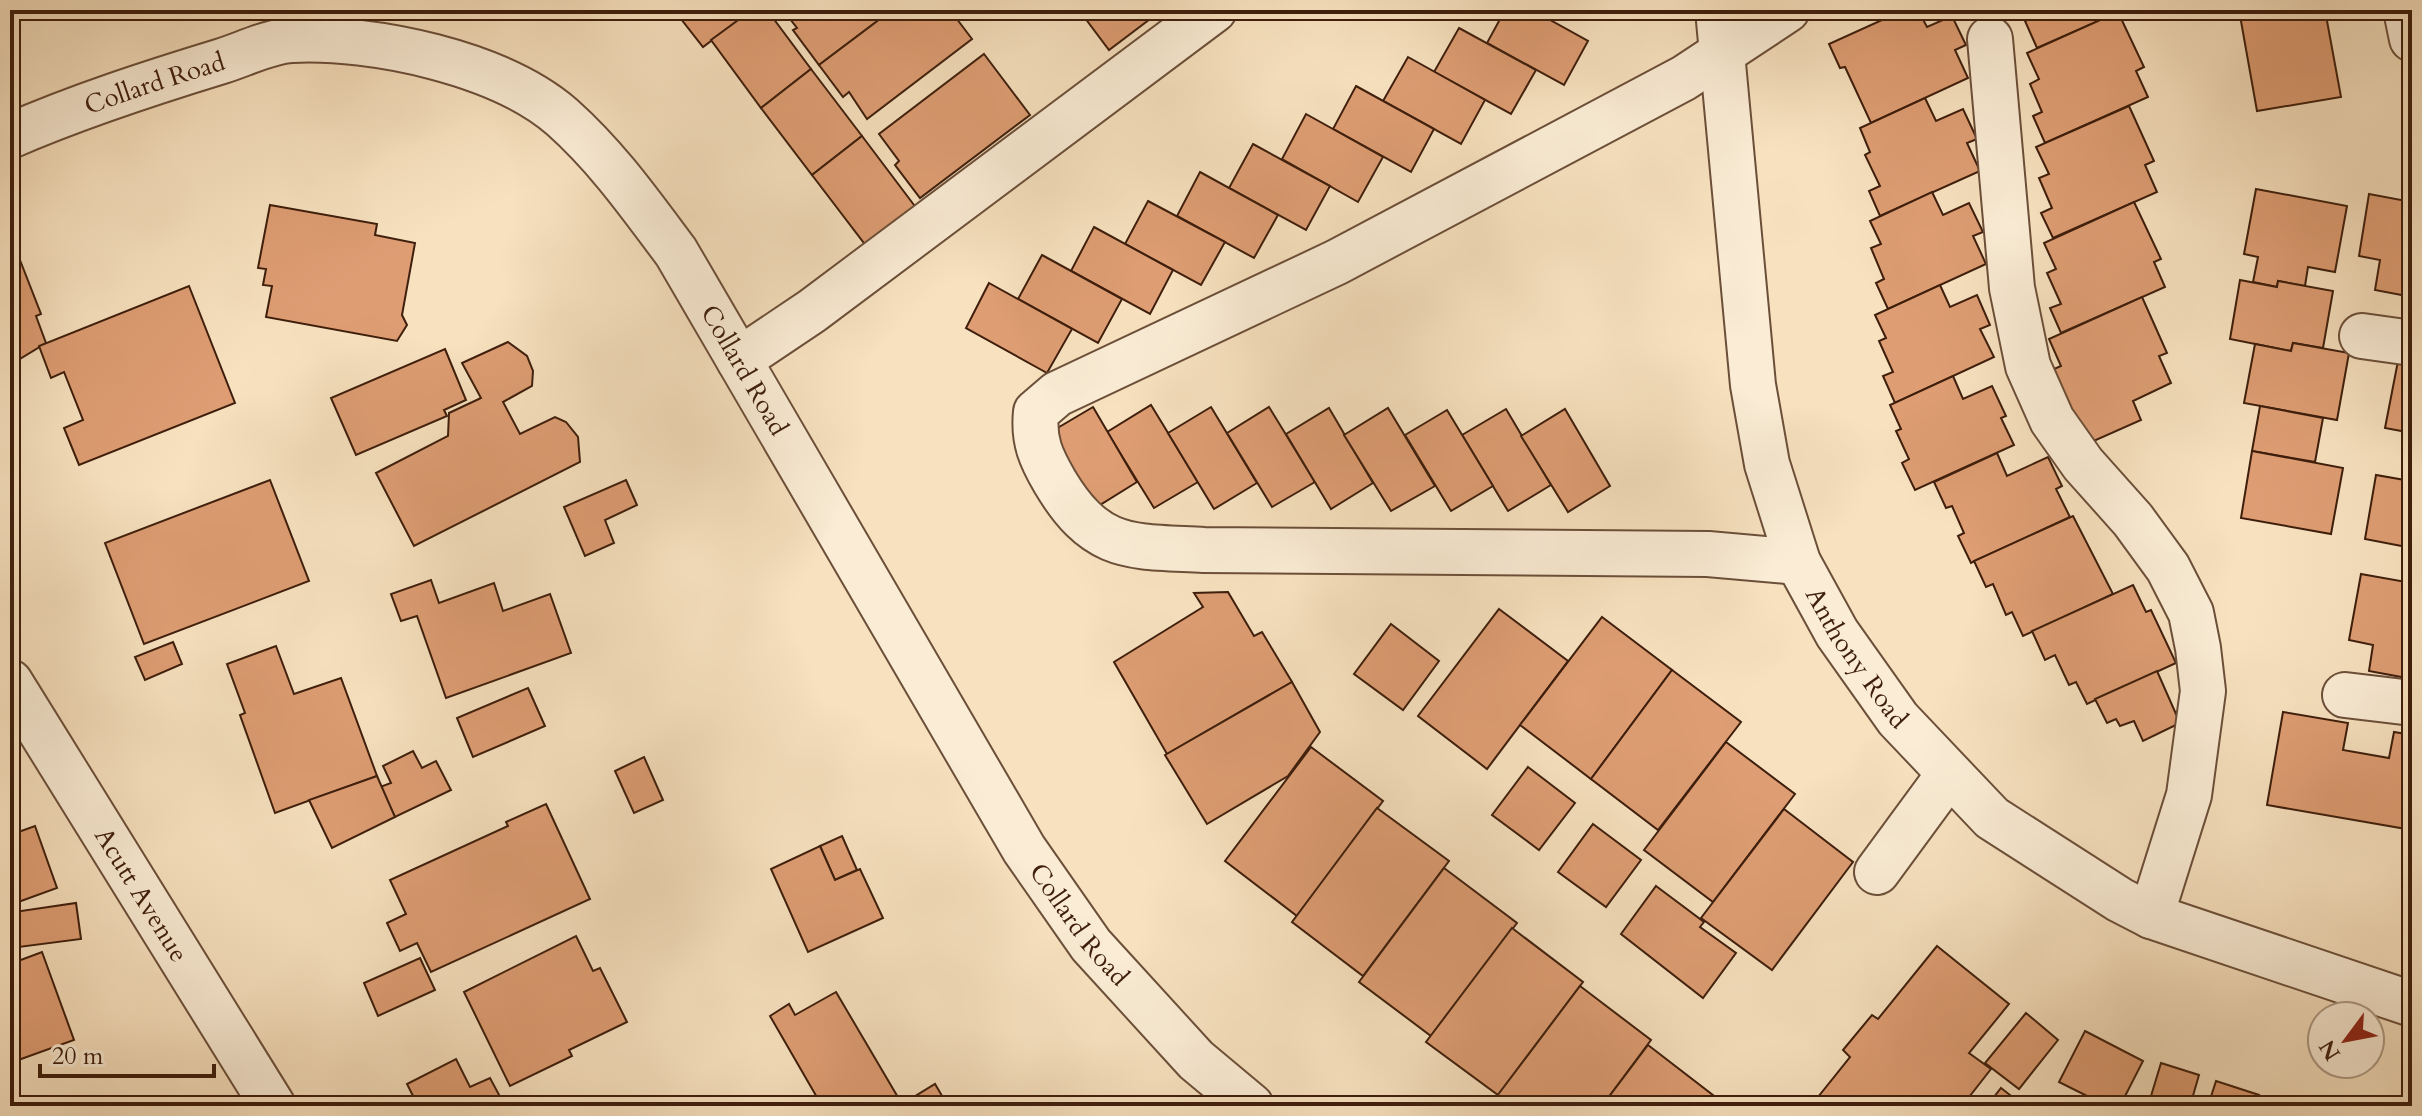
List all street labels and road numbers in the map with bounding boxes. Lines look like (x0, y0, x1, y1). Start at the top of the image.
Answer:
street label: Collard Road (79, 44, 229, 122)
street label: Collard Road (693, 298, 797, 442)
street label: Anthony Road (1798, 581, 1916, 736)
street label: Acutt Avenue (87, 820, 197, 968)
street label: Collard Road (1021, 856, 1137, 993)

